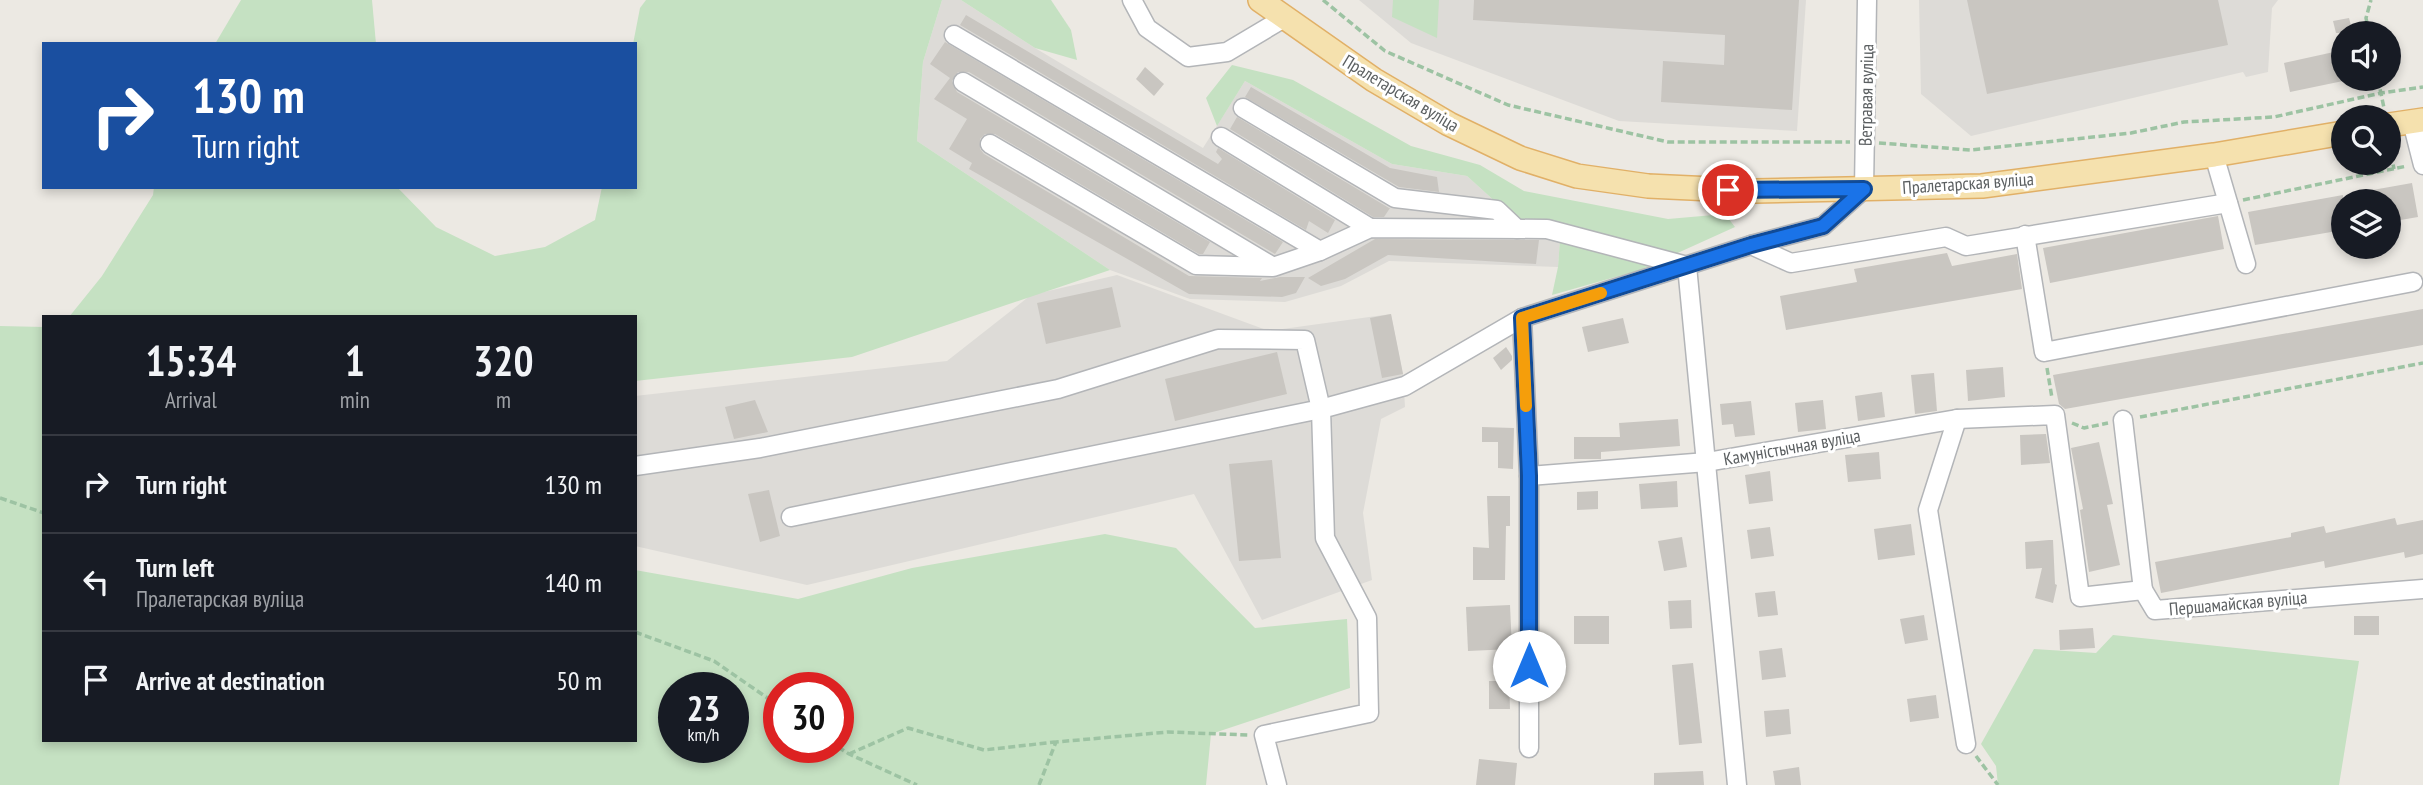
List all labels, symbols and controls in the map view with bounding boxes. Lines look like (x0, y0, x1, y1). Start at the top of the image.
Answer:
map controls (2331, 21, 2401, 259)
button: sound (2331, 21, 2401, 91)
street label: Ветравая вуліца (1854, 44, 1878, 146)
street label: Пралетарская вуліца (1339, 49, 1463, 137)
text: 130 m (192, 63, 305, 127)
icon: right (77, 70, 168, 161)
button: search (2331, 105, 2401, 175)
text: Turn right (192, 125, 300, 167)
pin (1698, 160, 1758, 220)
street label: Пралетарская вуліца (1902, 167, 2034, 199)
icon: arrive (1709, 171, 1747, 209)
button: layers (2331, 189, 2401, 259)
text: 15:34 (145, 333, 236, 388)
text: 1 (345, 333, 365, 388)
text: 320 (473, 333, 534, 388)
text: Arrival (165, 385, 217, 414)
text: min (340, 385, 370, 414)
text: m (496, 385, 511, 414)
street label: Камуністычная вуліца (1722, 424, 1862, 470)
icon: right (77, 465, 115, 503)
text: Turn right (136, 468, 227, 501)
text: 130 m (544, 468, 602, 501)
text: Turn left (136, 551, 214, 584)
icon: left (77, 563, 115, 601)
text: 140 m (544, 566, 602, 599)
text: Пралетарская вуліца (136, 584, 304, 613)
street label: Першамайская вуліца (2168, 586, 2308, 620)
position arrow (1492, 629, 1566, 703)
icon: arrive (77, 661, 115, 699)
text: Arrive at destination (136, 664, 325, 697)
text: 50 m (556, 664, 602, 697)
speed limit sign: 30 (763, 672, 854, 763)
text: 23 (687, 685, 720, 731)
text: km/h (688, 723, 719, 746)

